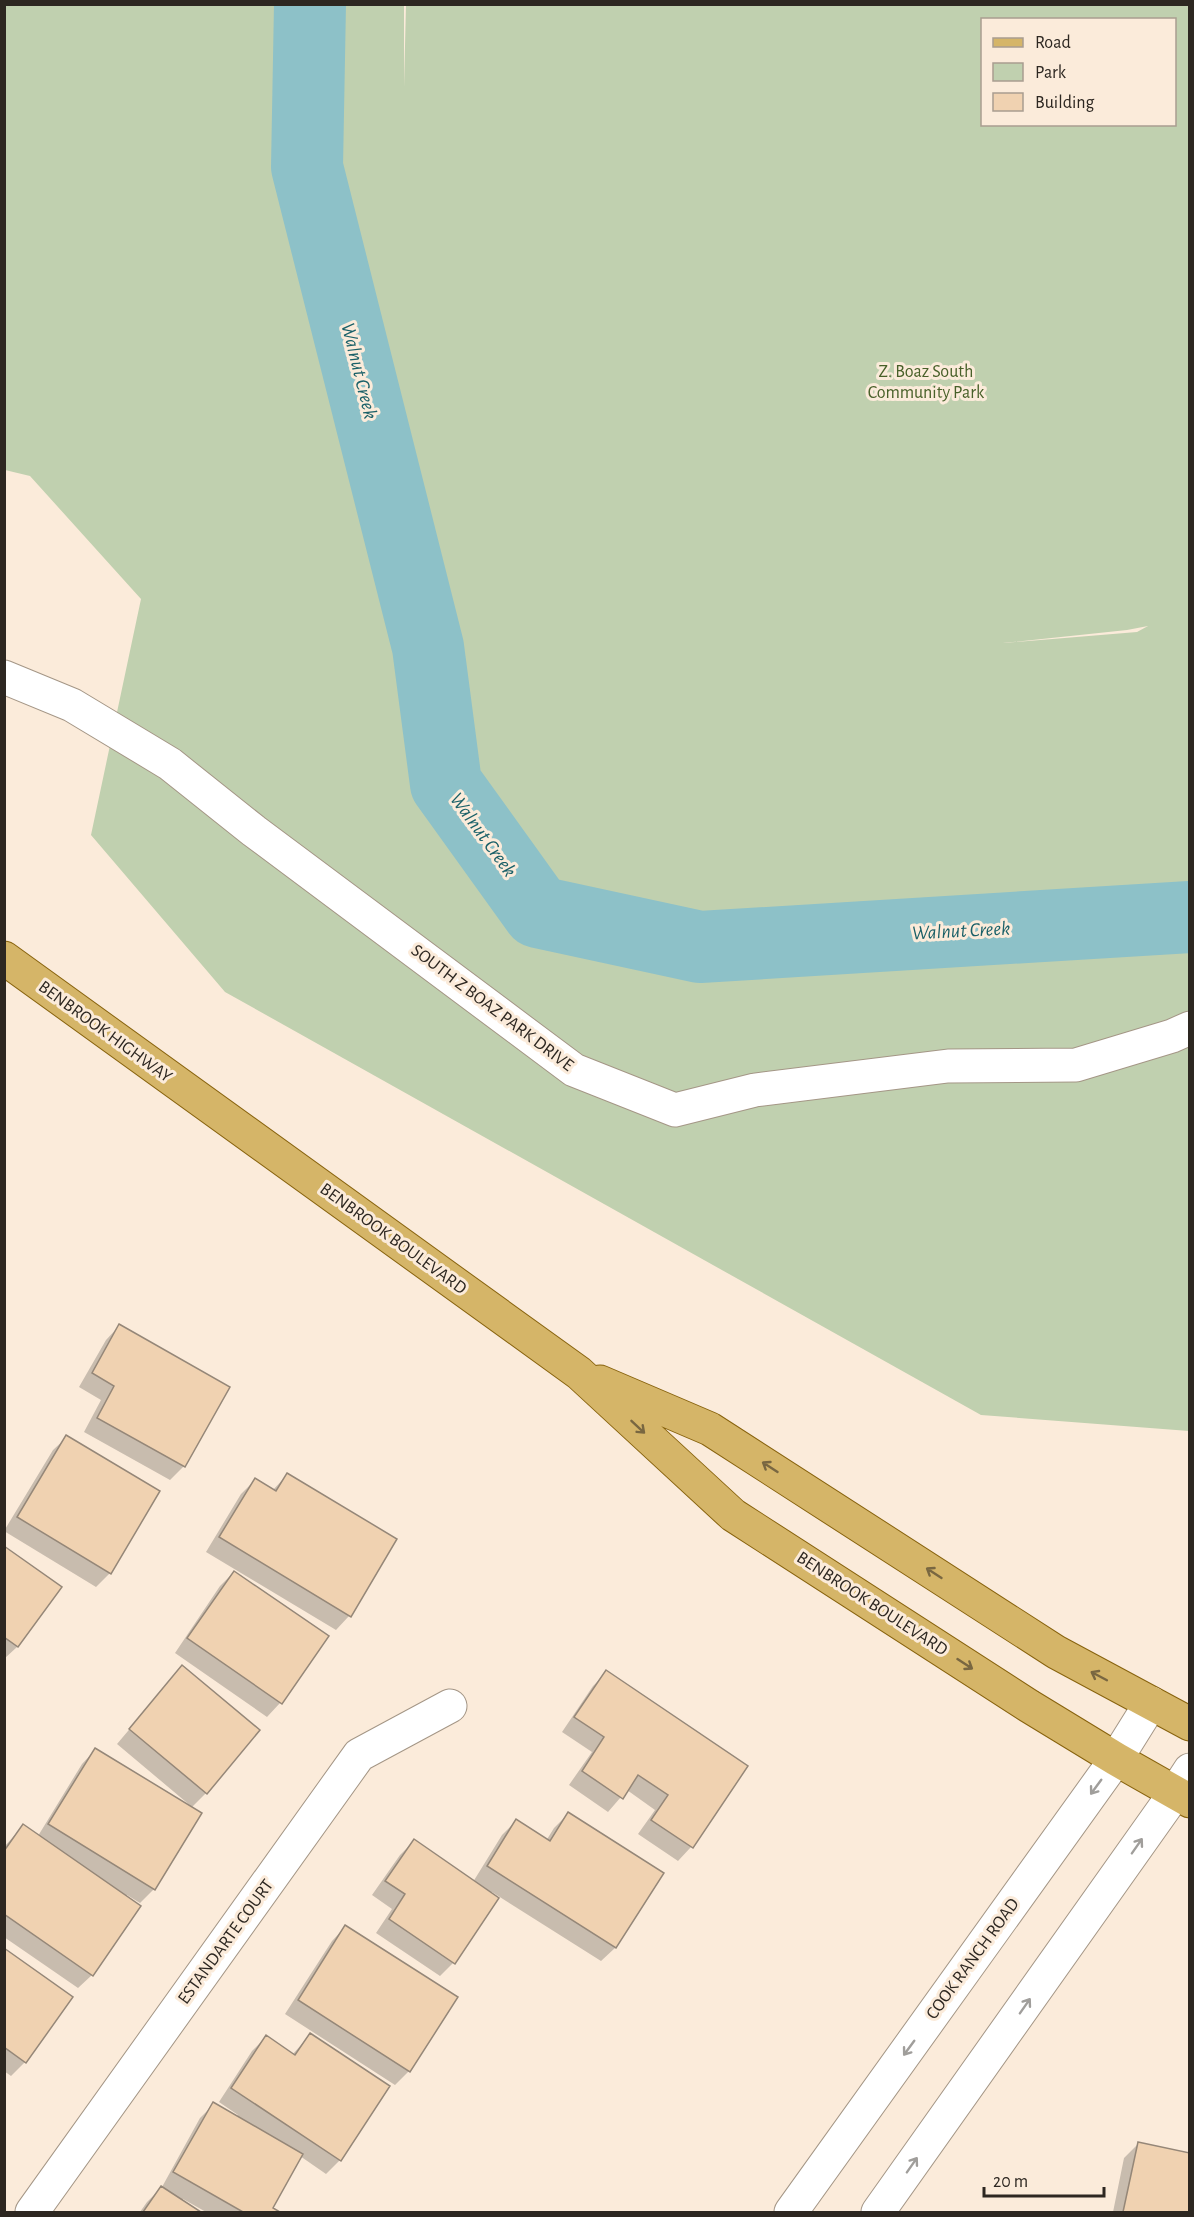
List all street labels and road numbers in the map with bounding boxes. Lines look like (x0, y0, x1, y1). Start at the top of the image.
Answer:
street label: SOUTH Z BOAZ PARK DRIVE (407, 941, 577, 1075)
street label: BENBROOK HIGHWAY (35, 978, 175, 1087)
street label: BENBROOK BOULEVARD (316, 1180, 470, 1298)
street label: BENBROOK BOULEVARD (793, 1548, 951, 1660)
street label: ESTANDARTE COURT (175, 1876, 277, 2008)
street label: COOK RANCH ROAD (923, 1895, 1023, 2023)

